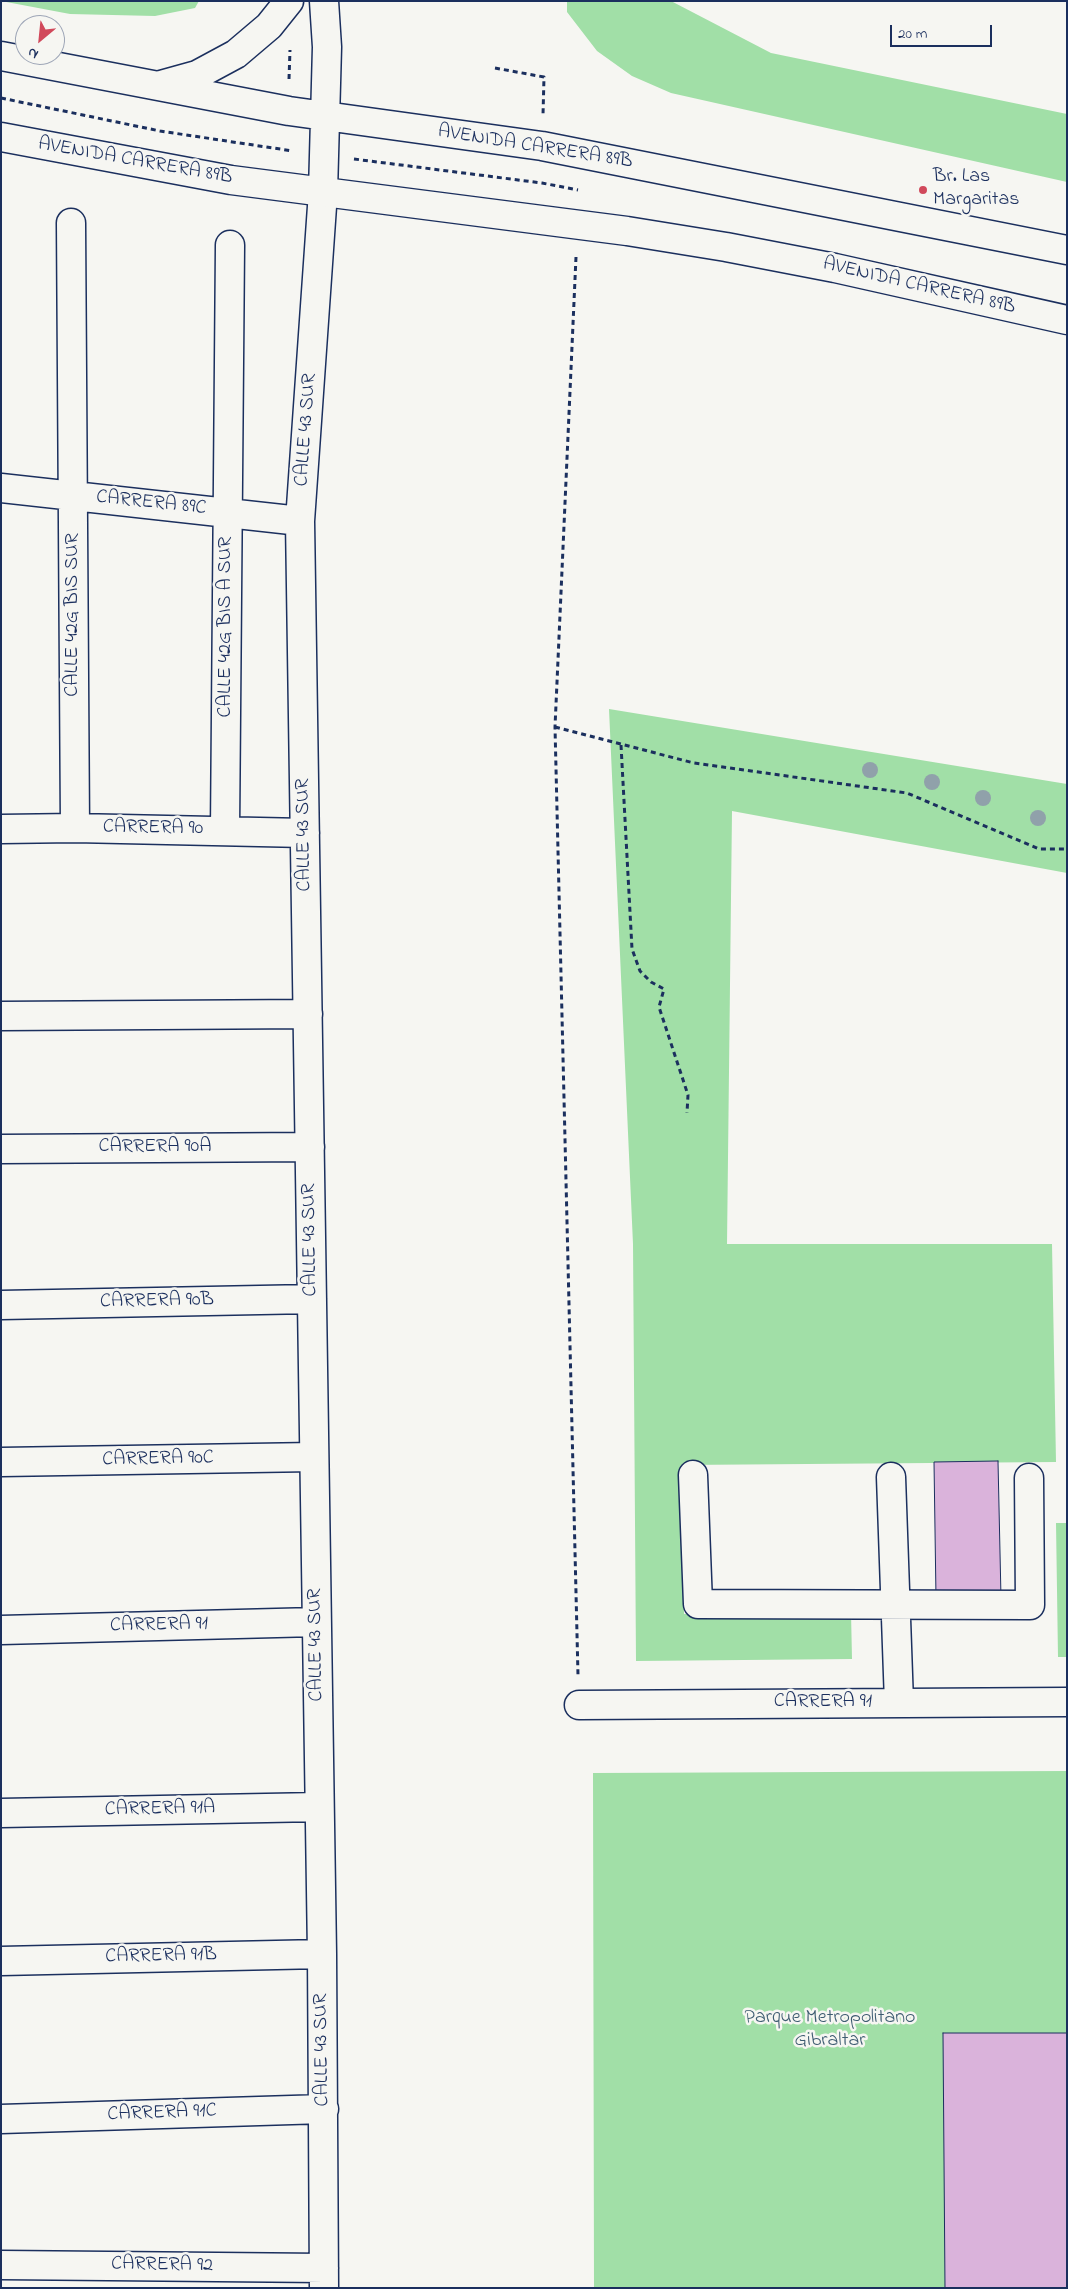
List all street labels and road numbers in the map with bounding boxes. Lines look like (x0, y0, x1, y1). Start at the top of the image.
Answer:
street label: AVENIDA CARRERA 89B (436, 121, 634, 175)
street label: AVENIDA CARRERA 89B (36, 133, 234, 191)
street label: AVENIDA CARRERA 89B (820, 253, 1018, 321)
street label: CALLE 43 SUR (291, 373, 323, 487)
street label: CARRERA 89C (95, 486, 207, 522)
street label: CALLE 42G BIS SUR (62, 533, 86, 697)
street label: CALLE 42G BIS A SUR (215, 537, 239, 717)
street label: CALLE 43 SUR (292, 778, 318, 892)
street label: CARRERA 90 (103, 816, 203, 842)
street label: CARRERA 90A (99, 1136, 211, 1160)
street label: CALLE 43 SUR (298, 1183, 324, 1297)
street label: CARRERA 90B (100, 1289, 214, 1315)
street label: CARRERA 90C (102, 1447, 214, 1473)
street label: CALLE 43 SUR (304, 1588, 330, 1702)
street label: CARRERA 91 (110, 1613, 208, 1639)
street label: CARRERA 91 (774, 1691, 872, 1715)
street label: CARRERA 91A (104, 1797, 216, 1823)
street label: CARRERA 91B (105, 1944, 217, 1970)
street label: CALLE 43 SUR (310, 1993, 336, 2107)
street label: CARRERA 91C (107, 2100, 217, 2128)
street label: CARRERA 92 (111, 2253, 213, 2279)

